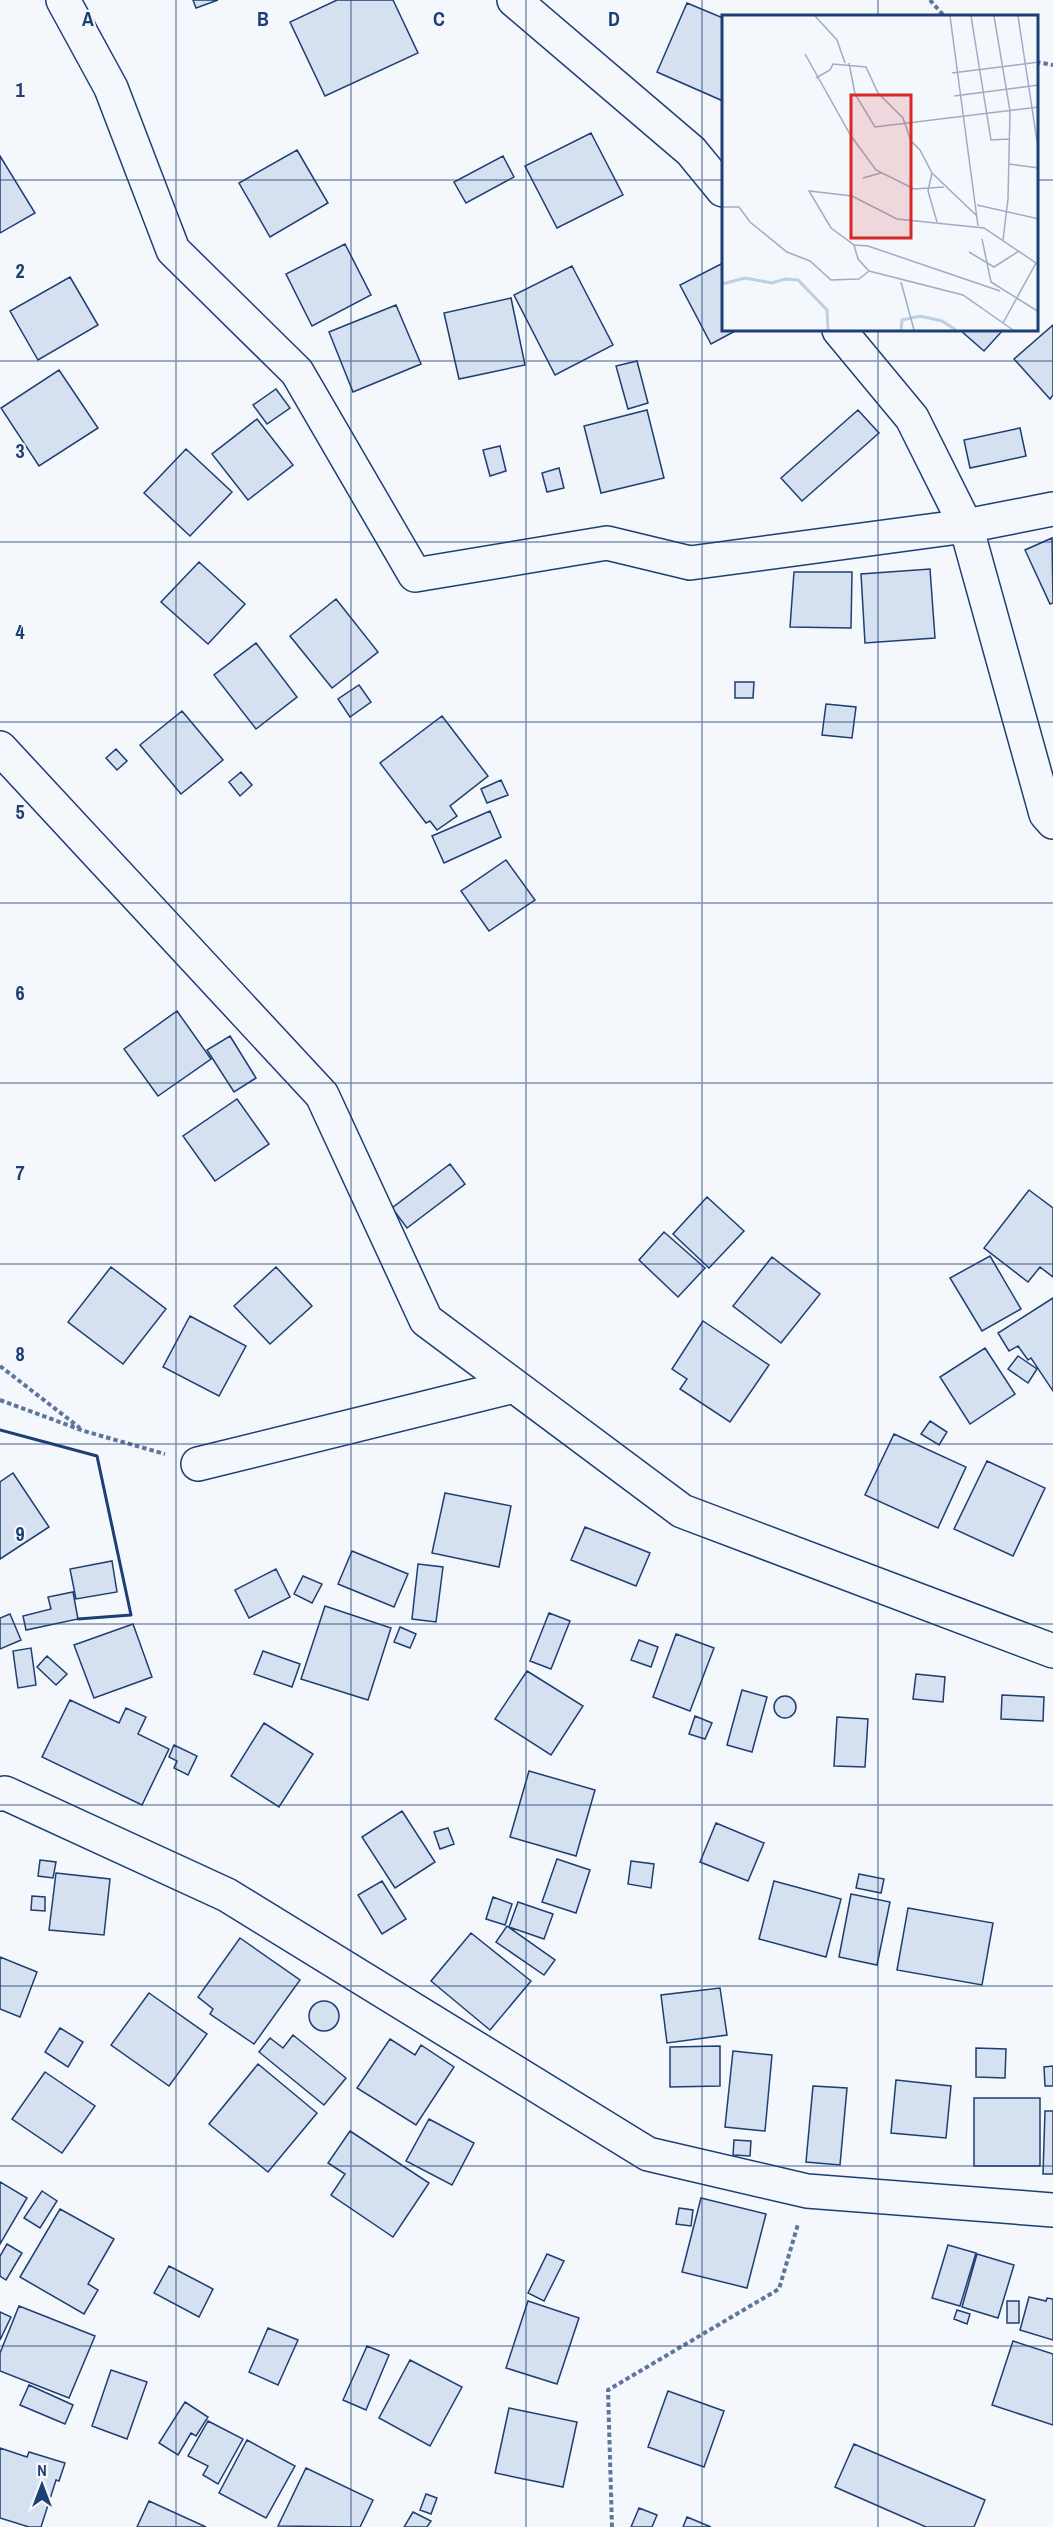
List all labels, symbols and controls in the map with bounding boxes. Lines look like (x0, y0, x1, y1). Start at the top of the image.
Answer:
text: A (82, 5, 94, 32)
text: B (257, 5, 269, 32)
text: C (433, 5, 445, 32)
text: D (608, 5, 620, 32)
inset map (722, 15, 1038, 332)
text: 1 (15, 76, 25, 103)
text: 2 (15, 257, 25, 284)
text: 3 (15, 437, 25, 464)
text: 4 (15, 618, 25, 645)
text: 5 (15, 798, 25, 825)
text: 6 (15, 979, 25, 1006)
text: 7 (15, 1159, 25, 1186)
text: 8 (15, 1340, 25, 1367)
text: 9 (15, 1520, 25, 1547)
north arrow (12, 2455, 72, 2515)
text: N (37, 2459, 47, 2481)

